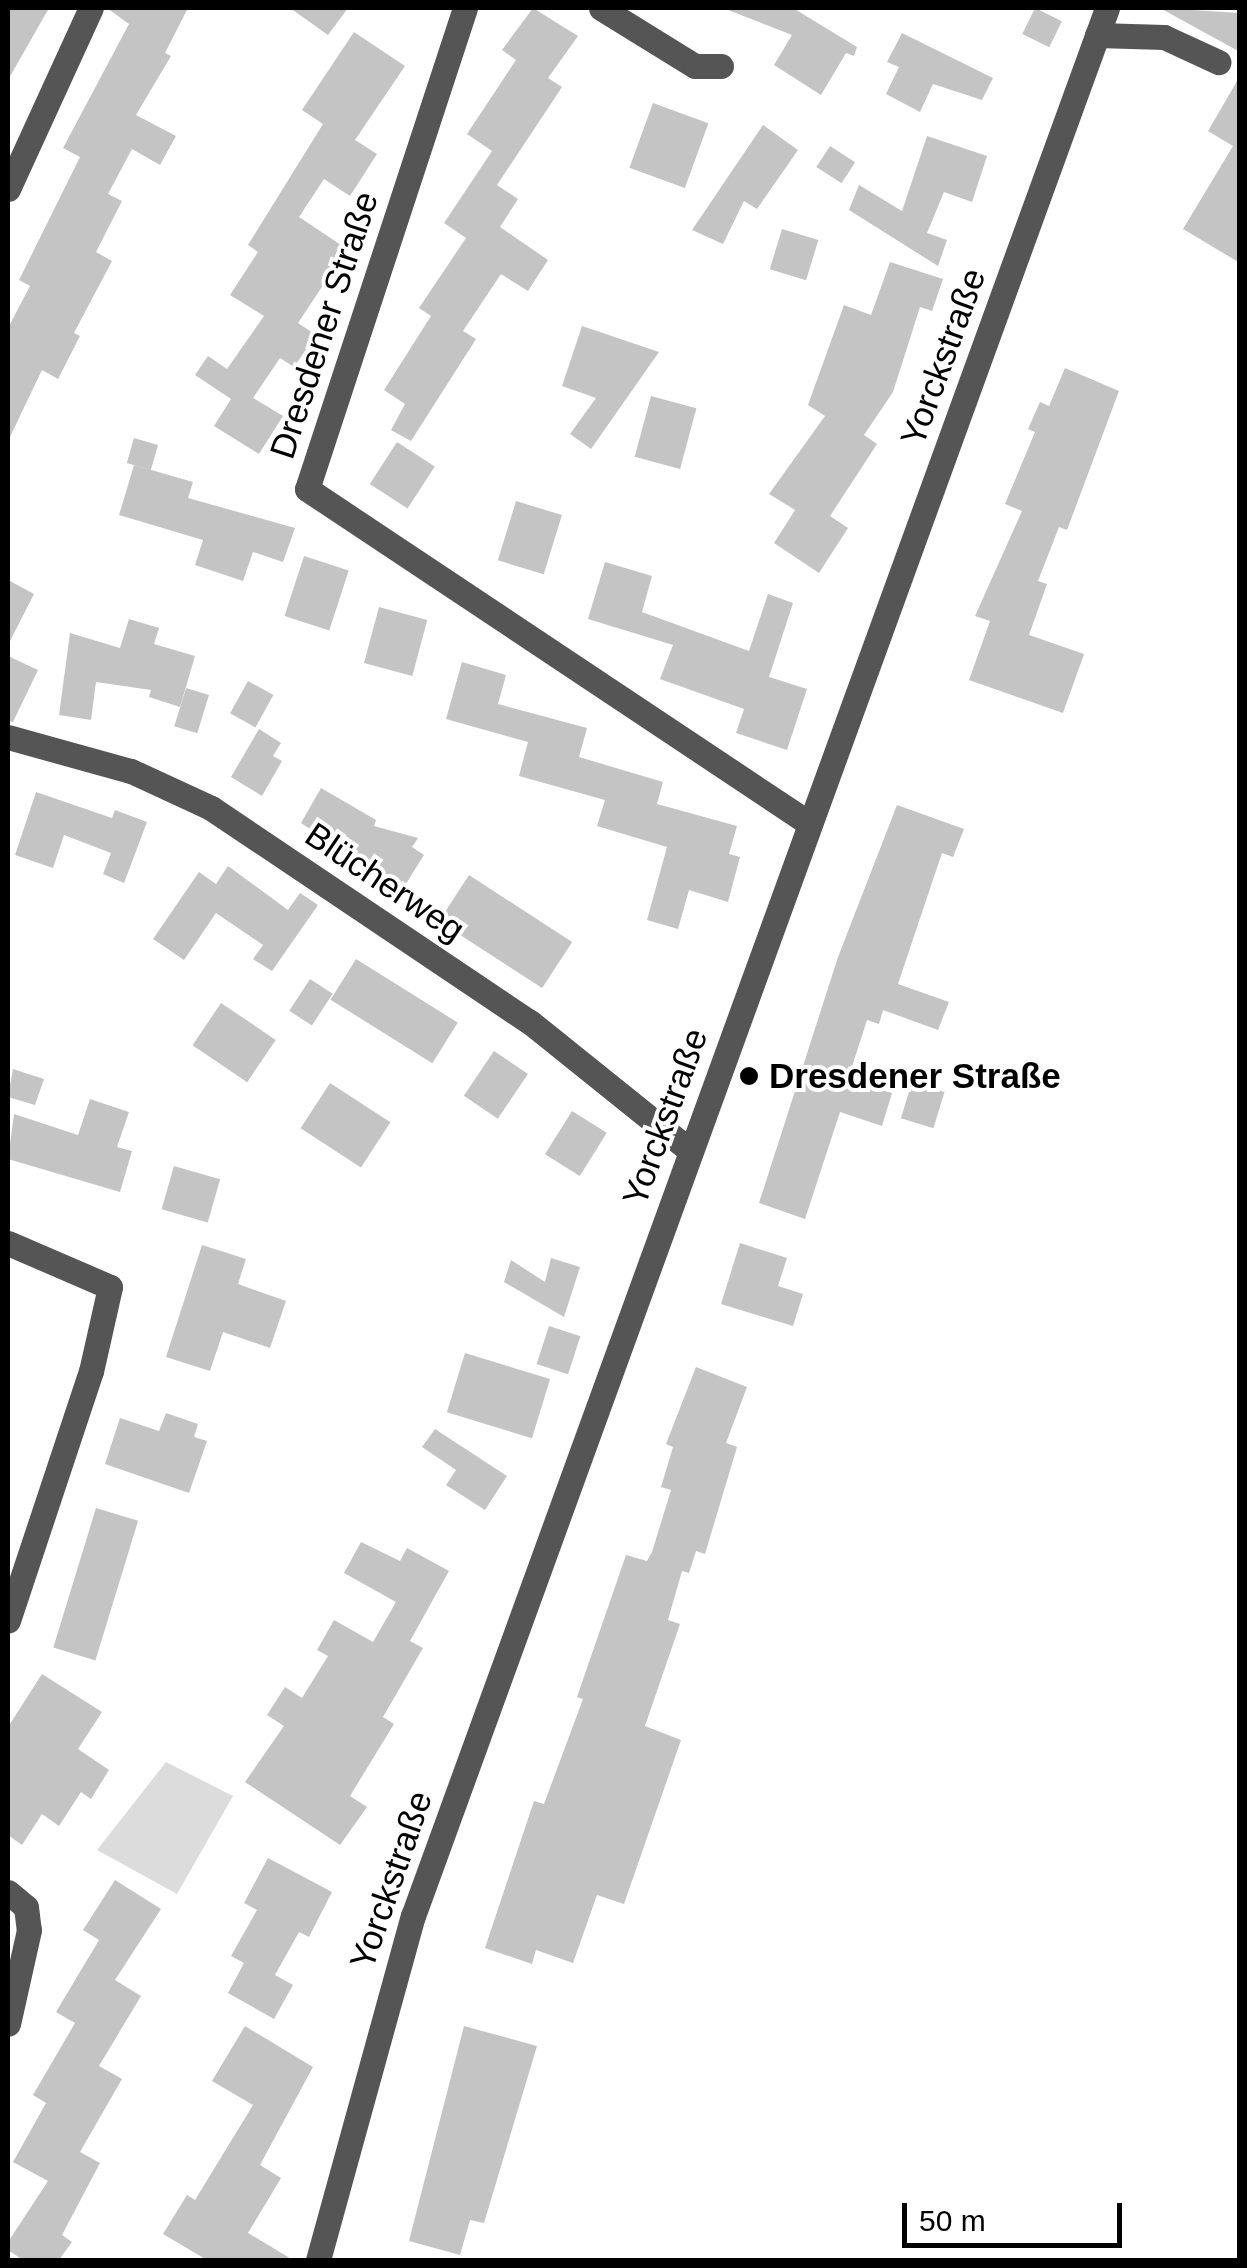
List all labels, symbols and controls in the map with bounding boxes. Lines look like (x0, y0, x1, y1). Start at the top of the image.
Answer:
street label: Dresdener Straße (261, 186, 387, 464)
street label: Yorckstraße (892, 263, 994, 451)
street label: Blücherweg (297, 813, 473, 951)
street label: Yorckstraße (614, 1023, 716, 1211)
place label: Dresdener Straße (769, 1055, 1061, 1097)
marker: Dresdener Straße (738, 1065, 760, 1087)
street label: Yorckstraße (341, 1785, 441, 1975)
scale bar (907, 2183, 1127, 2245)
text: 50 m (919, 2204, 986, 2237)

